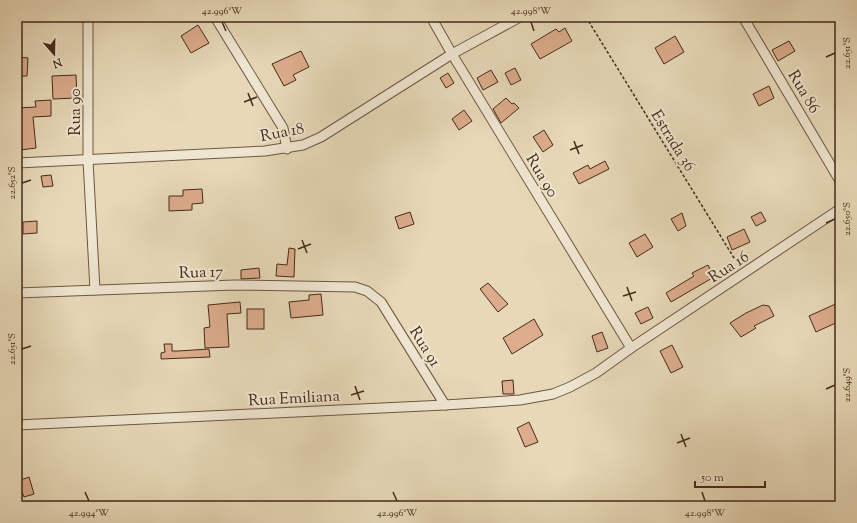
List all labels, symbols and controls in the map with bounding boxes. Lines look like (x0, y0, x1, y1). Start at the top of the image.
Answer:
text: 42.996°W (202, 4, 242, 19)
text: 42.998°W (511, 4, 551, 19)
north arrow (34, 34, 74, 74)
text: 22.651°S (840, 37, 855, 69)
text: N (50, 53, 65, 72)
street label: Rua 86 (781, 66, 825, 118)
street label: Rua 90 (65, 88, 88, 136)
street label: Estrada 36 (644, 106, 700, 177)
street label: Rua 18 (258, 118, 306, 149)
street label: Rua 90 (519, 150, 563, 202)
text: 22.652°S (5, 166, 20, 200)
text: 22.650°S (840, 202, 855, 236)
street label: Rua 16 (704, 246, 754, 290)
street label: Rua 17 (178, 261, 224, 286)
street label: Rua 91 (402, 322, 446, 373)
text: 22.651°S (5, 333, 20, 365)
text: 22.649°S (840, 368, 855, 402)
street label: Rua Emiliana (248, 386, 341, 413)
scale bar (695, 463, 765, 489)
text: 50 m (700, 469, 724, 487)
text: 42.994°W (69, 506, 109, 521)
text: 42.996°W (377, 506, 417, 521)
text: 42.998°W (685, 506, 725, 521)

